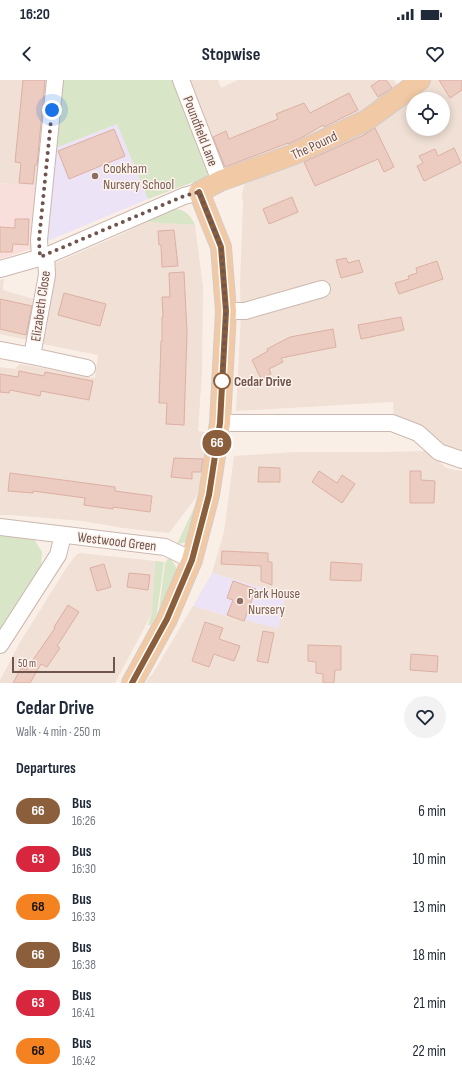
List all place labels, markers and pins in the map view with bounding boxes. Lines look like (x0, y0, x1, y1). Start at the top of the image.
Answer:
place label: Cookham Nursery School (103, 160, 174, 193)
marker: Cookham Nursery School (90, 171, 100, 181)
marker: Cedar Drive (213, 372, 231, 390)
place label: Cedar Drive (234, 373, 292, 390)
place label: Park House Nursery (248, 585, 300, 618)
marker: Park House Nursery (235, 596, 245, 606)

